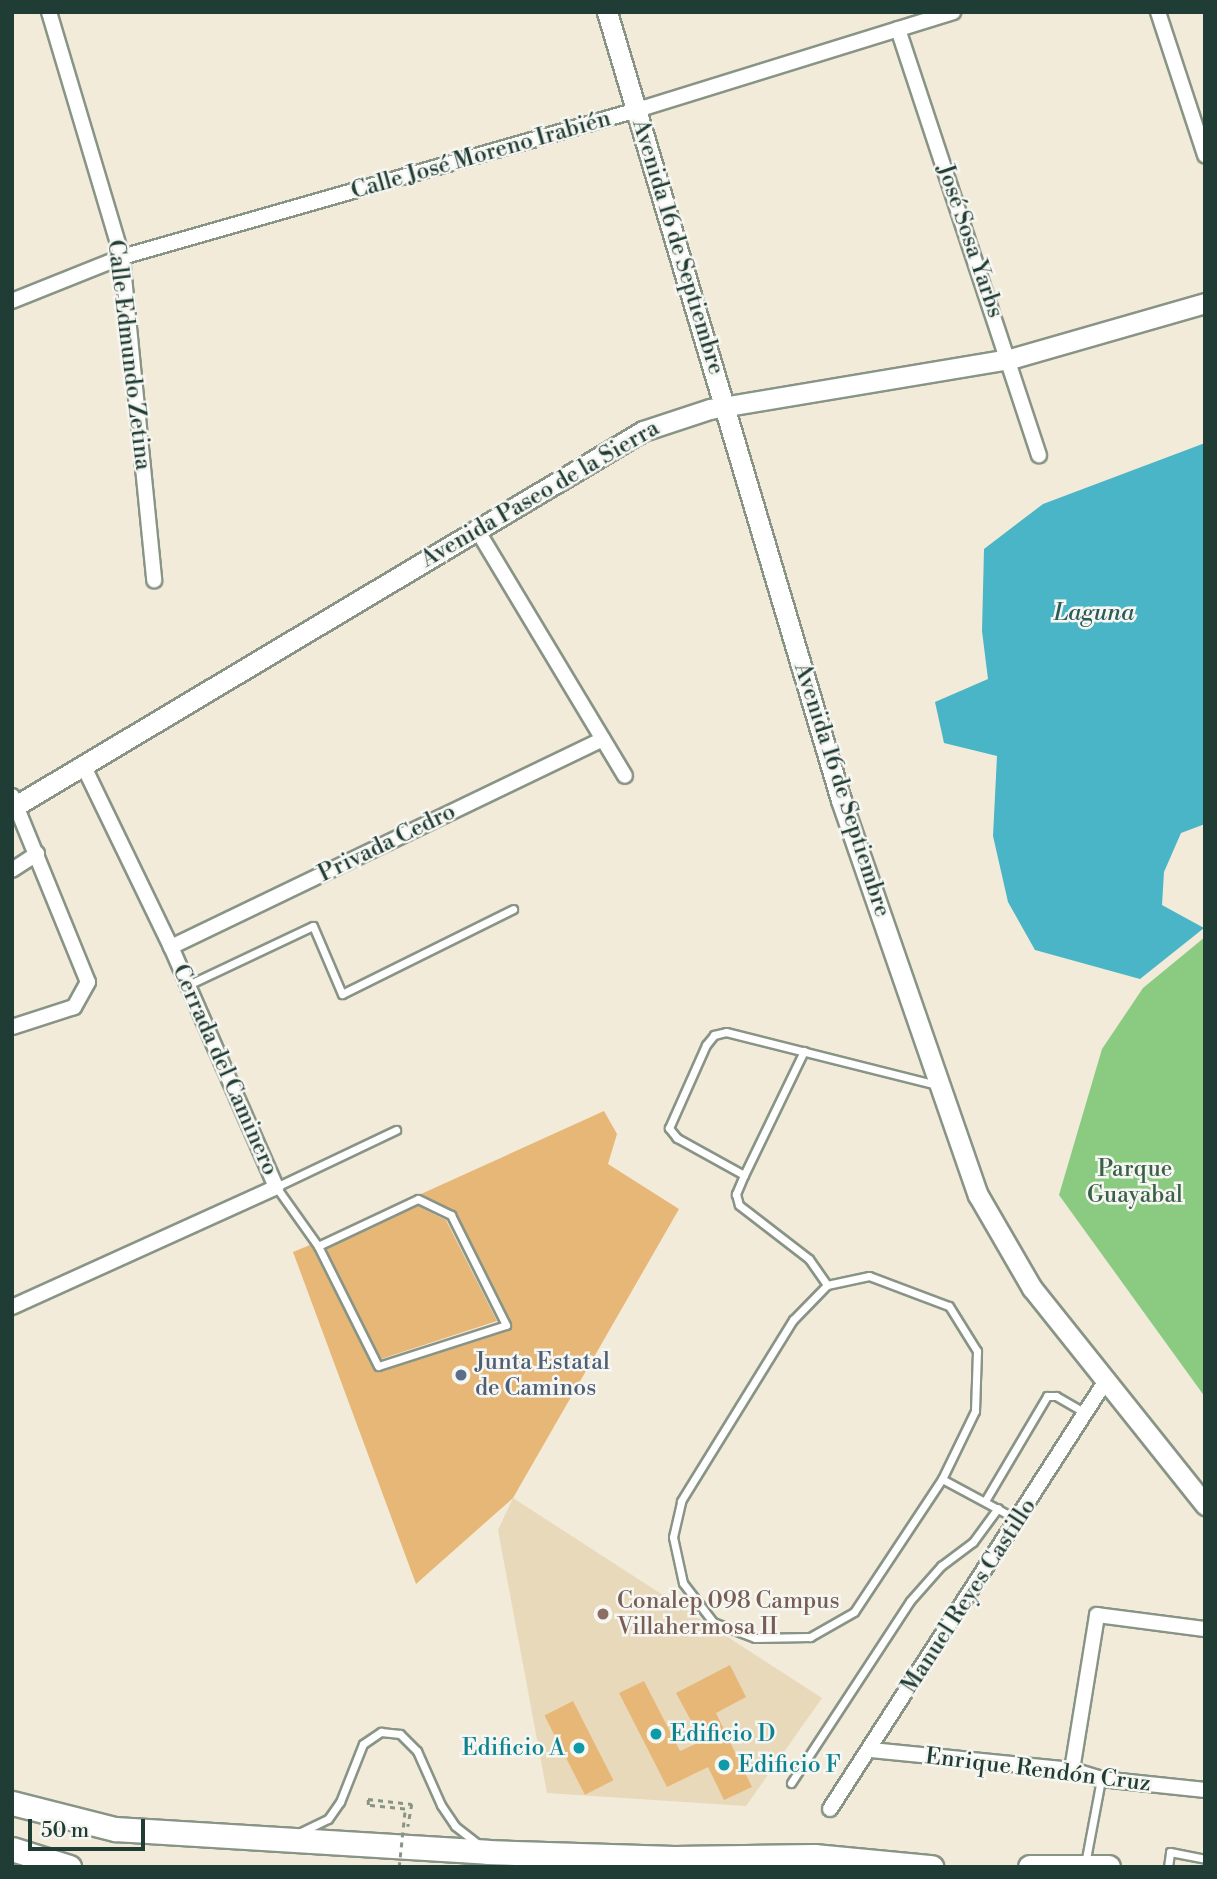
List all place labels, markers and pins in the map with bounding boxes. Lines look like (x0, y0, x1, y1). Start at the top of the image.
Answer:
place label: Junta Estatal de Caminos (475, 1348, 610, 1402)
marker: Junta Estatal de Caminos (453, 1367, 469, 1383)
place label: Conalep 098 Campus Villahermosa II (617, 1587, 840, 1641)
marker: Conalep 098 Campus Villahermosa II (595, 1606, 611, 1622)
place label: Edificio D (670, 1720, 775, 1748)
marker: Edificio D (648, 1726, 664, 1742)
place label: Edificio A (462, 1734, 565, 1762)
marker: Edificio A (571, 1740, 587, 1756)
place label: Edificio F (738, 1751, 841, 1779)
marker: Edificio F (716, 1757, 732, 1773)

